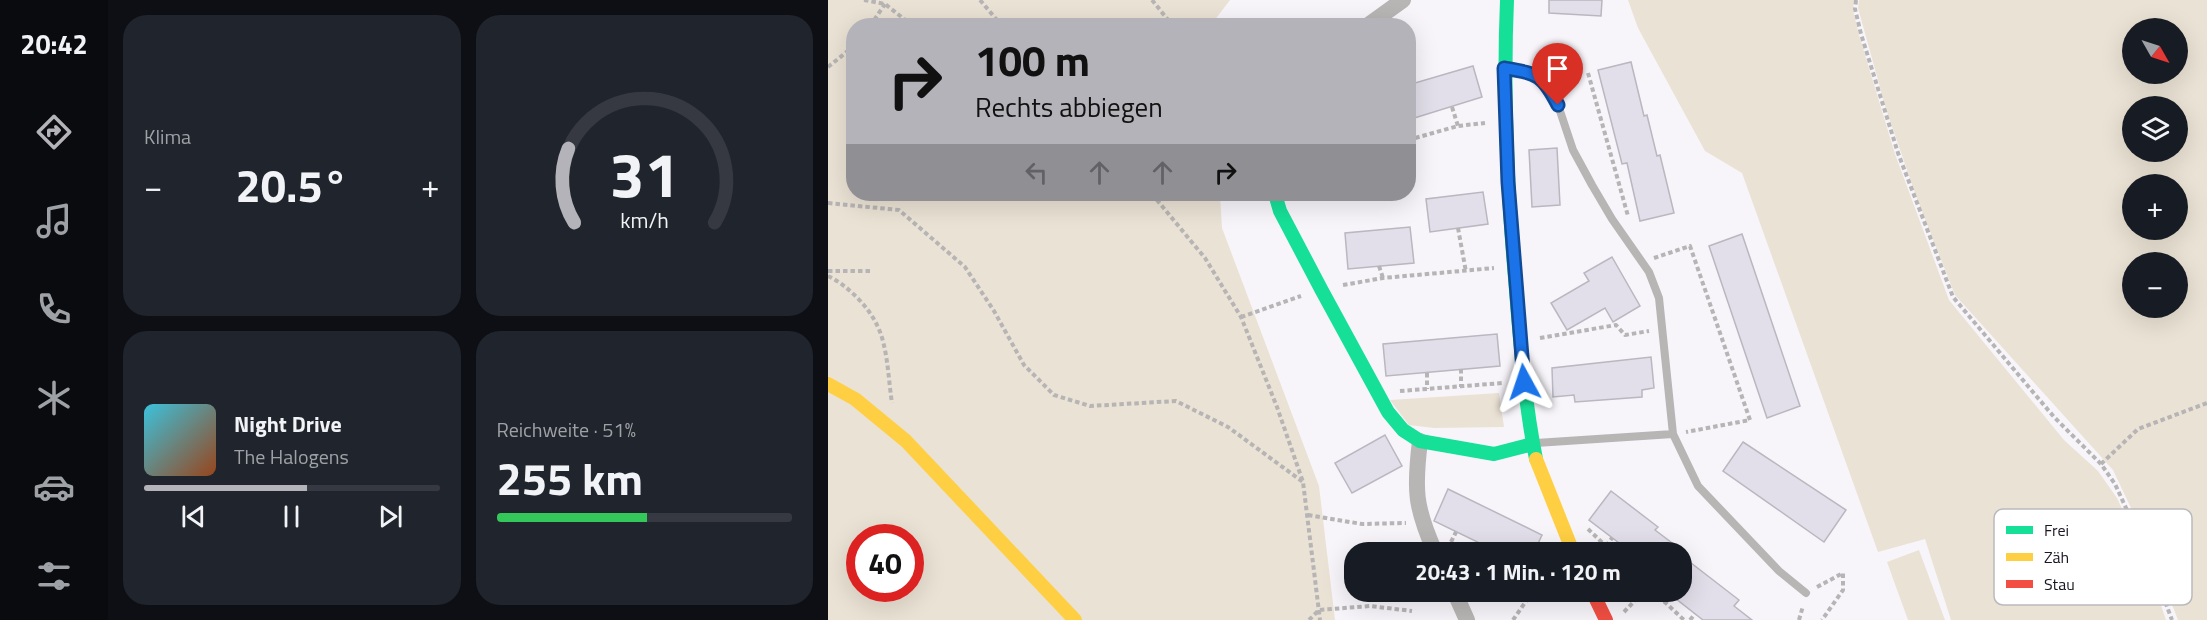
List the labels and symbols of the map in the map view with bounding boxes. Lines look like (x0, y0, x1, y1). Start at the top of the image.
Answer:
north arrow (2122, 18, 2188, 84)
pin (1532, 43, 1583, 105)
position arrow (1492, 350, 1556, 414)
legend (1994, 509, 2192, 605)
text: Frei (2044, 518, 2069, 542)
speed limit sign: 40 (846, 524, 924, 602)
text: Zäh (2044, 545, 2069, 569)
text: Stau (2044, 572, 2075, 596)

